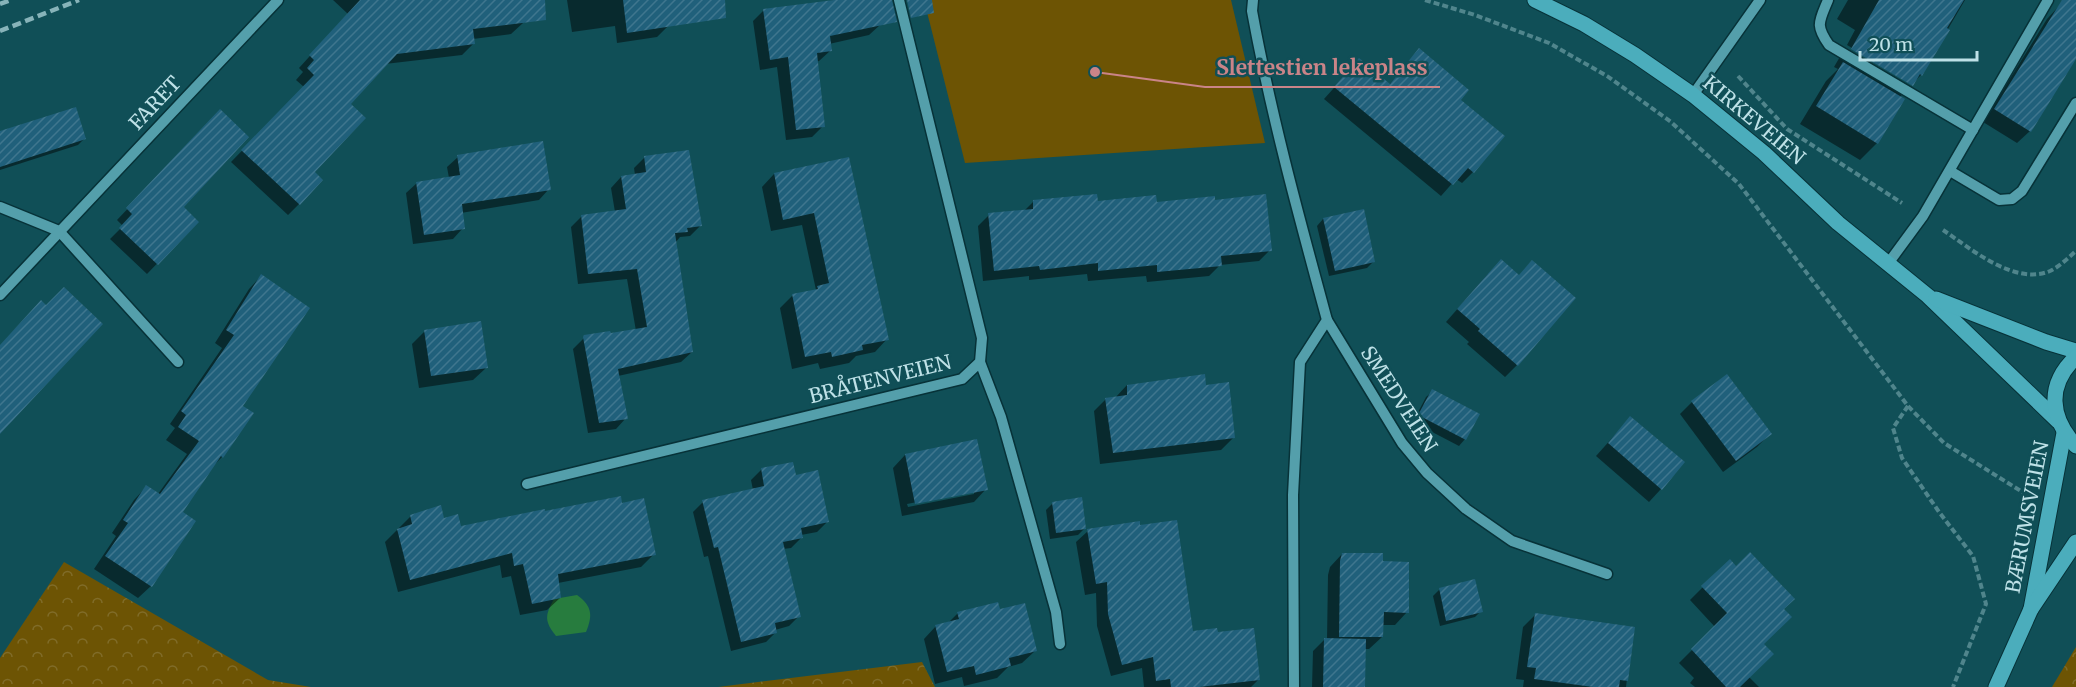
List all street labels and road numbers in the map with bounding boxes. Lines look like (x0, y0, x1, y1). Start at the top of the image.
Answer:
street label: FARET (123, 70, 186, 135)
street label: KIRKEVEIEN (1698, 70, 1811, 170)
street label: SMEDVEIEN (1356, 341, 1443, 457)
street label: BRÅTENVEIEN (806, 347, 954, 408)
street label: BÆRUMSVEIEN (1999, 438, 2054, 595)

